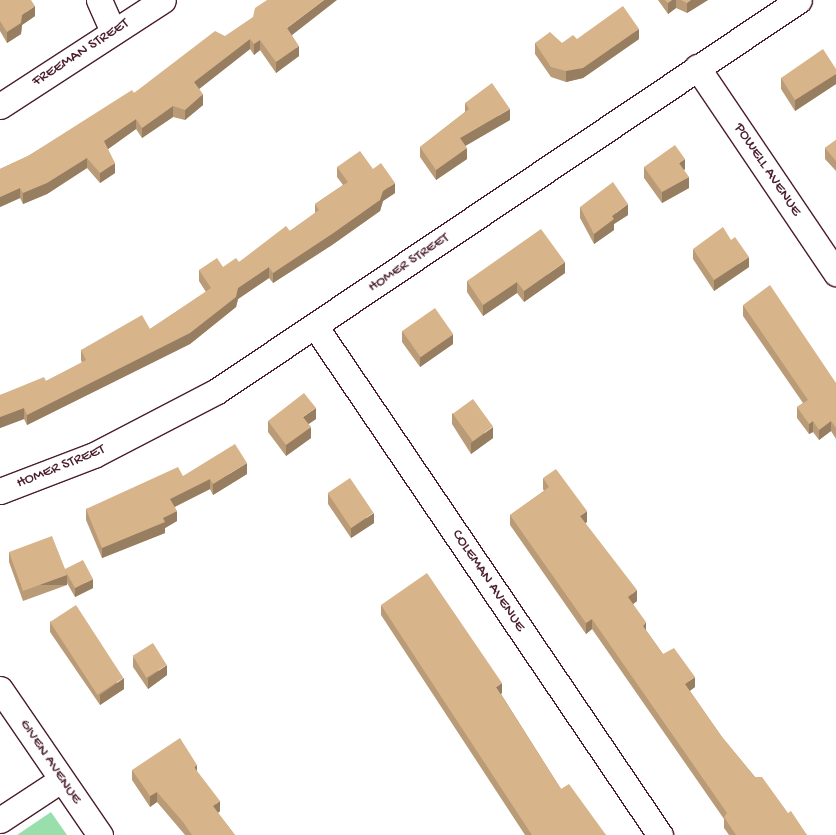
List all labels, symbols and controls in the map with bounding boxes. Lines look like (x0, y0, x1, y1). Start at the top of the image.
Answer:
street label: FREEMAN STREET (29, 15, 133, 91)
street label: POWELL AVENUE (729, 120, 805, 220)
street label: HOMER STREET (365, 229, 453, 297)
street label: HOMER STREET (14, 441, 108, 493)
street label: COLEMAN AVENUE (447, 527, 529, 635)
street label: GIVEN AVENUE (15, 716, 85, 808)

